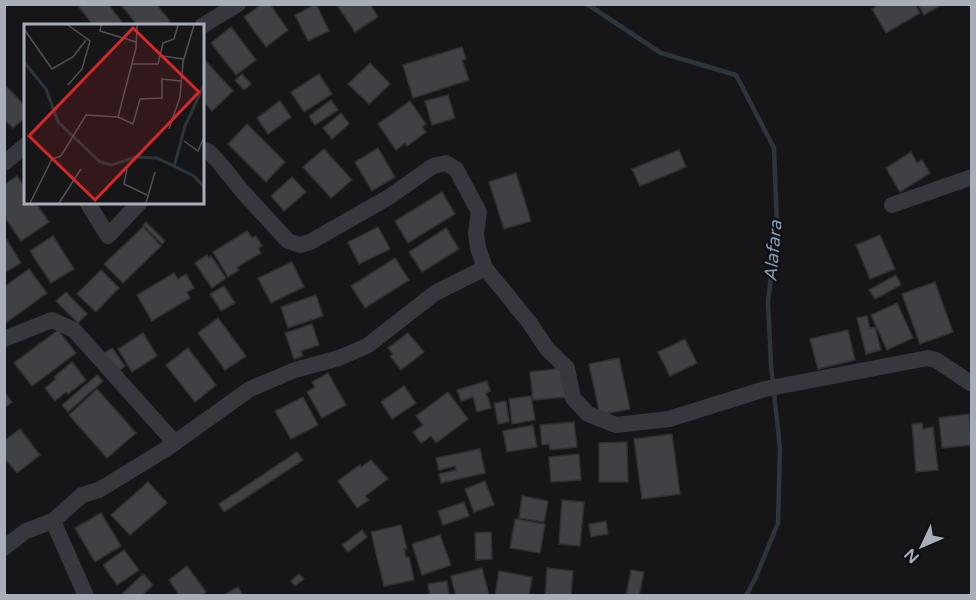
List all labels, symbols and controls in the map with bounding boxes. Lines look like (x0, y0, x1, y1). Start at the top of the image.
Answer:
inset map (24, 24, 204, 204)
water label: Alafara (759, 219, 787, 283)
north arrow (892, 516, 952, 576)
text: N (900, 544, 924, 567)

